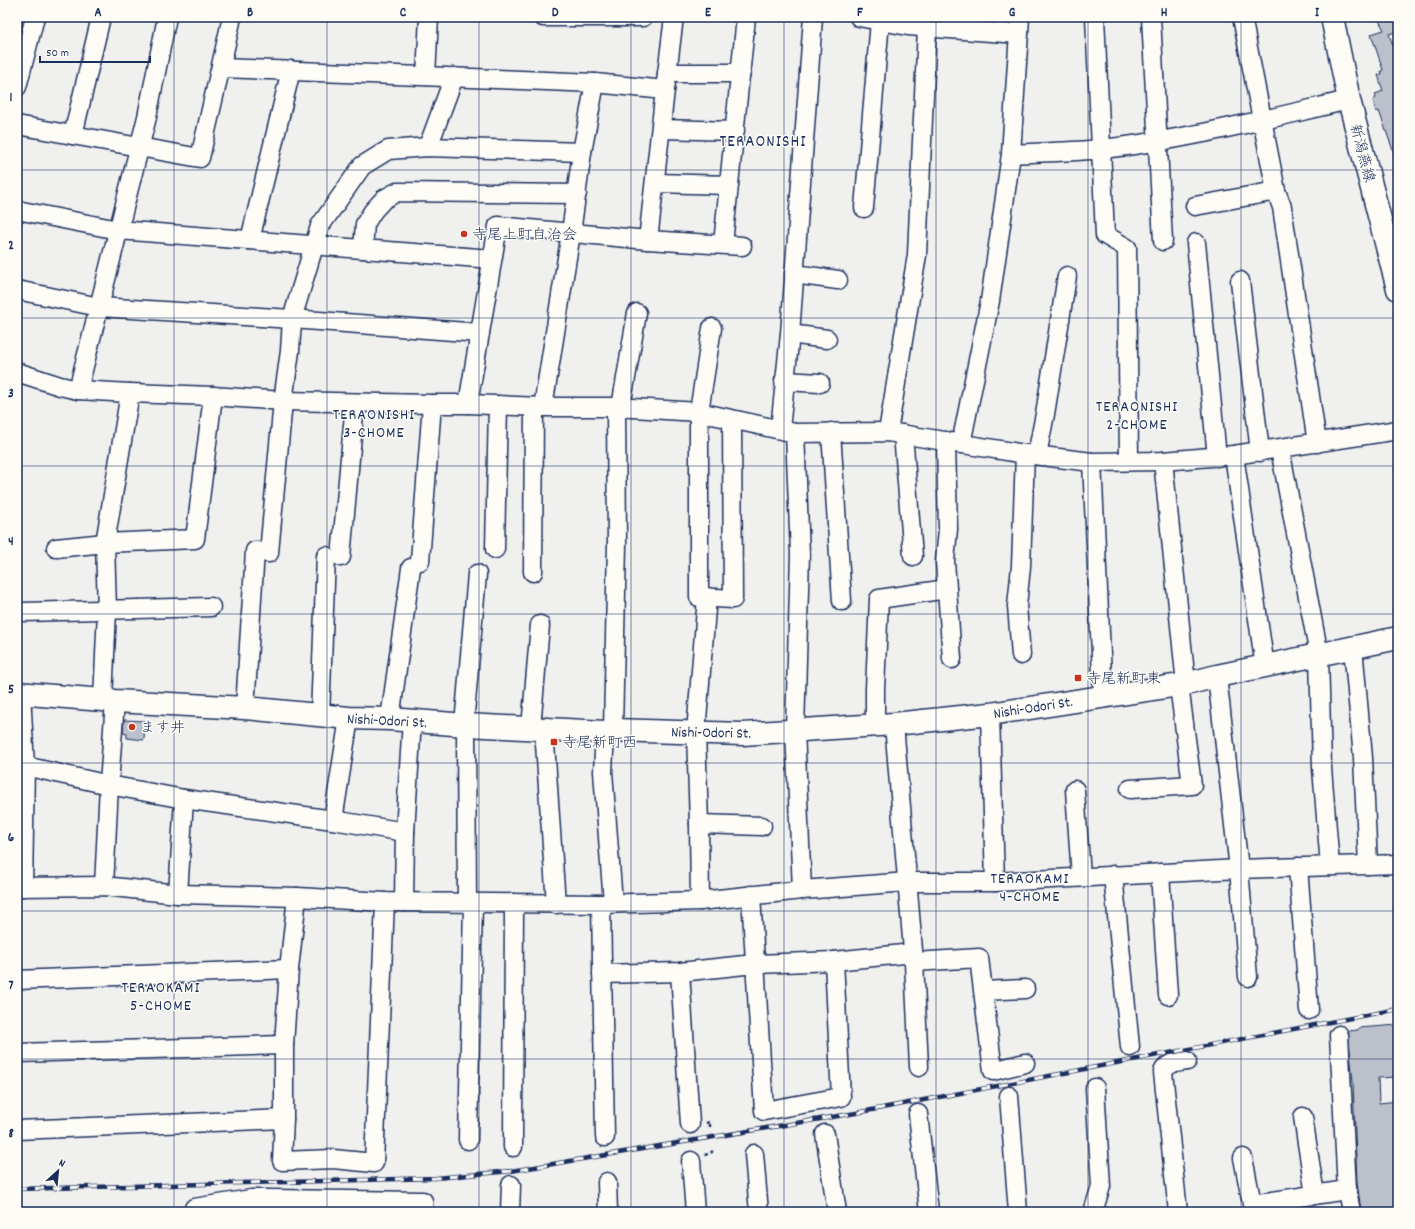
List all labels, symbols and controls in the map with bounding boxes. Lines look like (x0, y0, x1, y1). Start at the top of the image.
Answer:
text: A (94, 4, 102, 23)
text: B (247, 4, 253, 23)
text: C (400, 4, 407, 23)
text: D (552, 4, 559, 23)
text: E (705, 4, 712, 23)
text: F (857, 4, 863, 23)
text: G (1009, 4, 1016, 23)
text: H (1161, 4, 1168, 23)
text: I (1315, 4, 1320, 23)
scale bar (40, 38, 150, 64)
text: 50 m (46, 45, 69, 62)
text: 1 (10, 89, 13, 108)
street label: 新潟燕線 (1343, 122, 1379, 185)
district label: TERAONISHI (720, 131, 806, 155)
place label: 寺尾上町自治会 (472, 225, 577, 247)
marker: 寺尾上町自治会 (459, 229, 469, 239)
text: 2 (8, 237, 14, 256)
text: 3 (8, 385, 14, 404)
district label: TERAONISHI 2-CHOME (1096, 396, 1178, 437)
district label: TERAONISHI 3-CHOME (333, 404, 415, 445)
text: 4 (8, 533, 14, 552)
place label: 寺尾新町東 (1086, 669, 1161, 691)
marker: 寺尾新町東 (1073, 673, 1083, 683)
text: 5 (8, 681, 14, 700)
street label: Nishi-Odori St. (992, 692, 1075, 726)
street label: Nishi-Odori St. (346, 709, 427, 735)
place label: ます井 (140, 718, 185, 740)
marker: ます井 (127, 722, 137, 732)
street label: Nishi-Odori St. (671, 722, 751, 746)
place label: 寺尾新町西 (562, 733, 637, 755)
marker: 寺尾新町西 (549, 737, 559, 747)
text: 6 (8, 829, 15, 848)
district label: TERAOKAMI 4-CHOME (991, 868, 1069, 909)
text: 7 (9, 977, 14, 996)
district label: TERAOKAMI 5-CHOME (122, 977, 200, 1018)
text: 8 (8, 1125, 14, 1144)
north arrow (38, 1151, 78, 1191)
text: N (56, 1156, 68, 1172)

